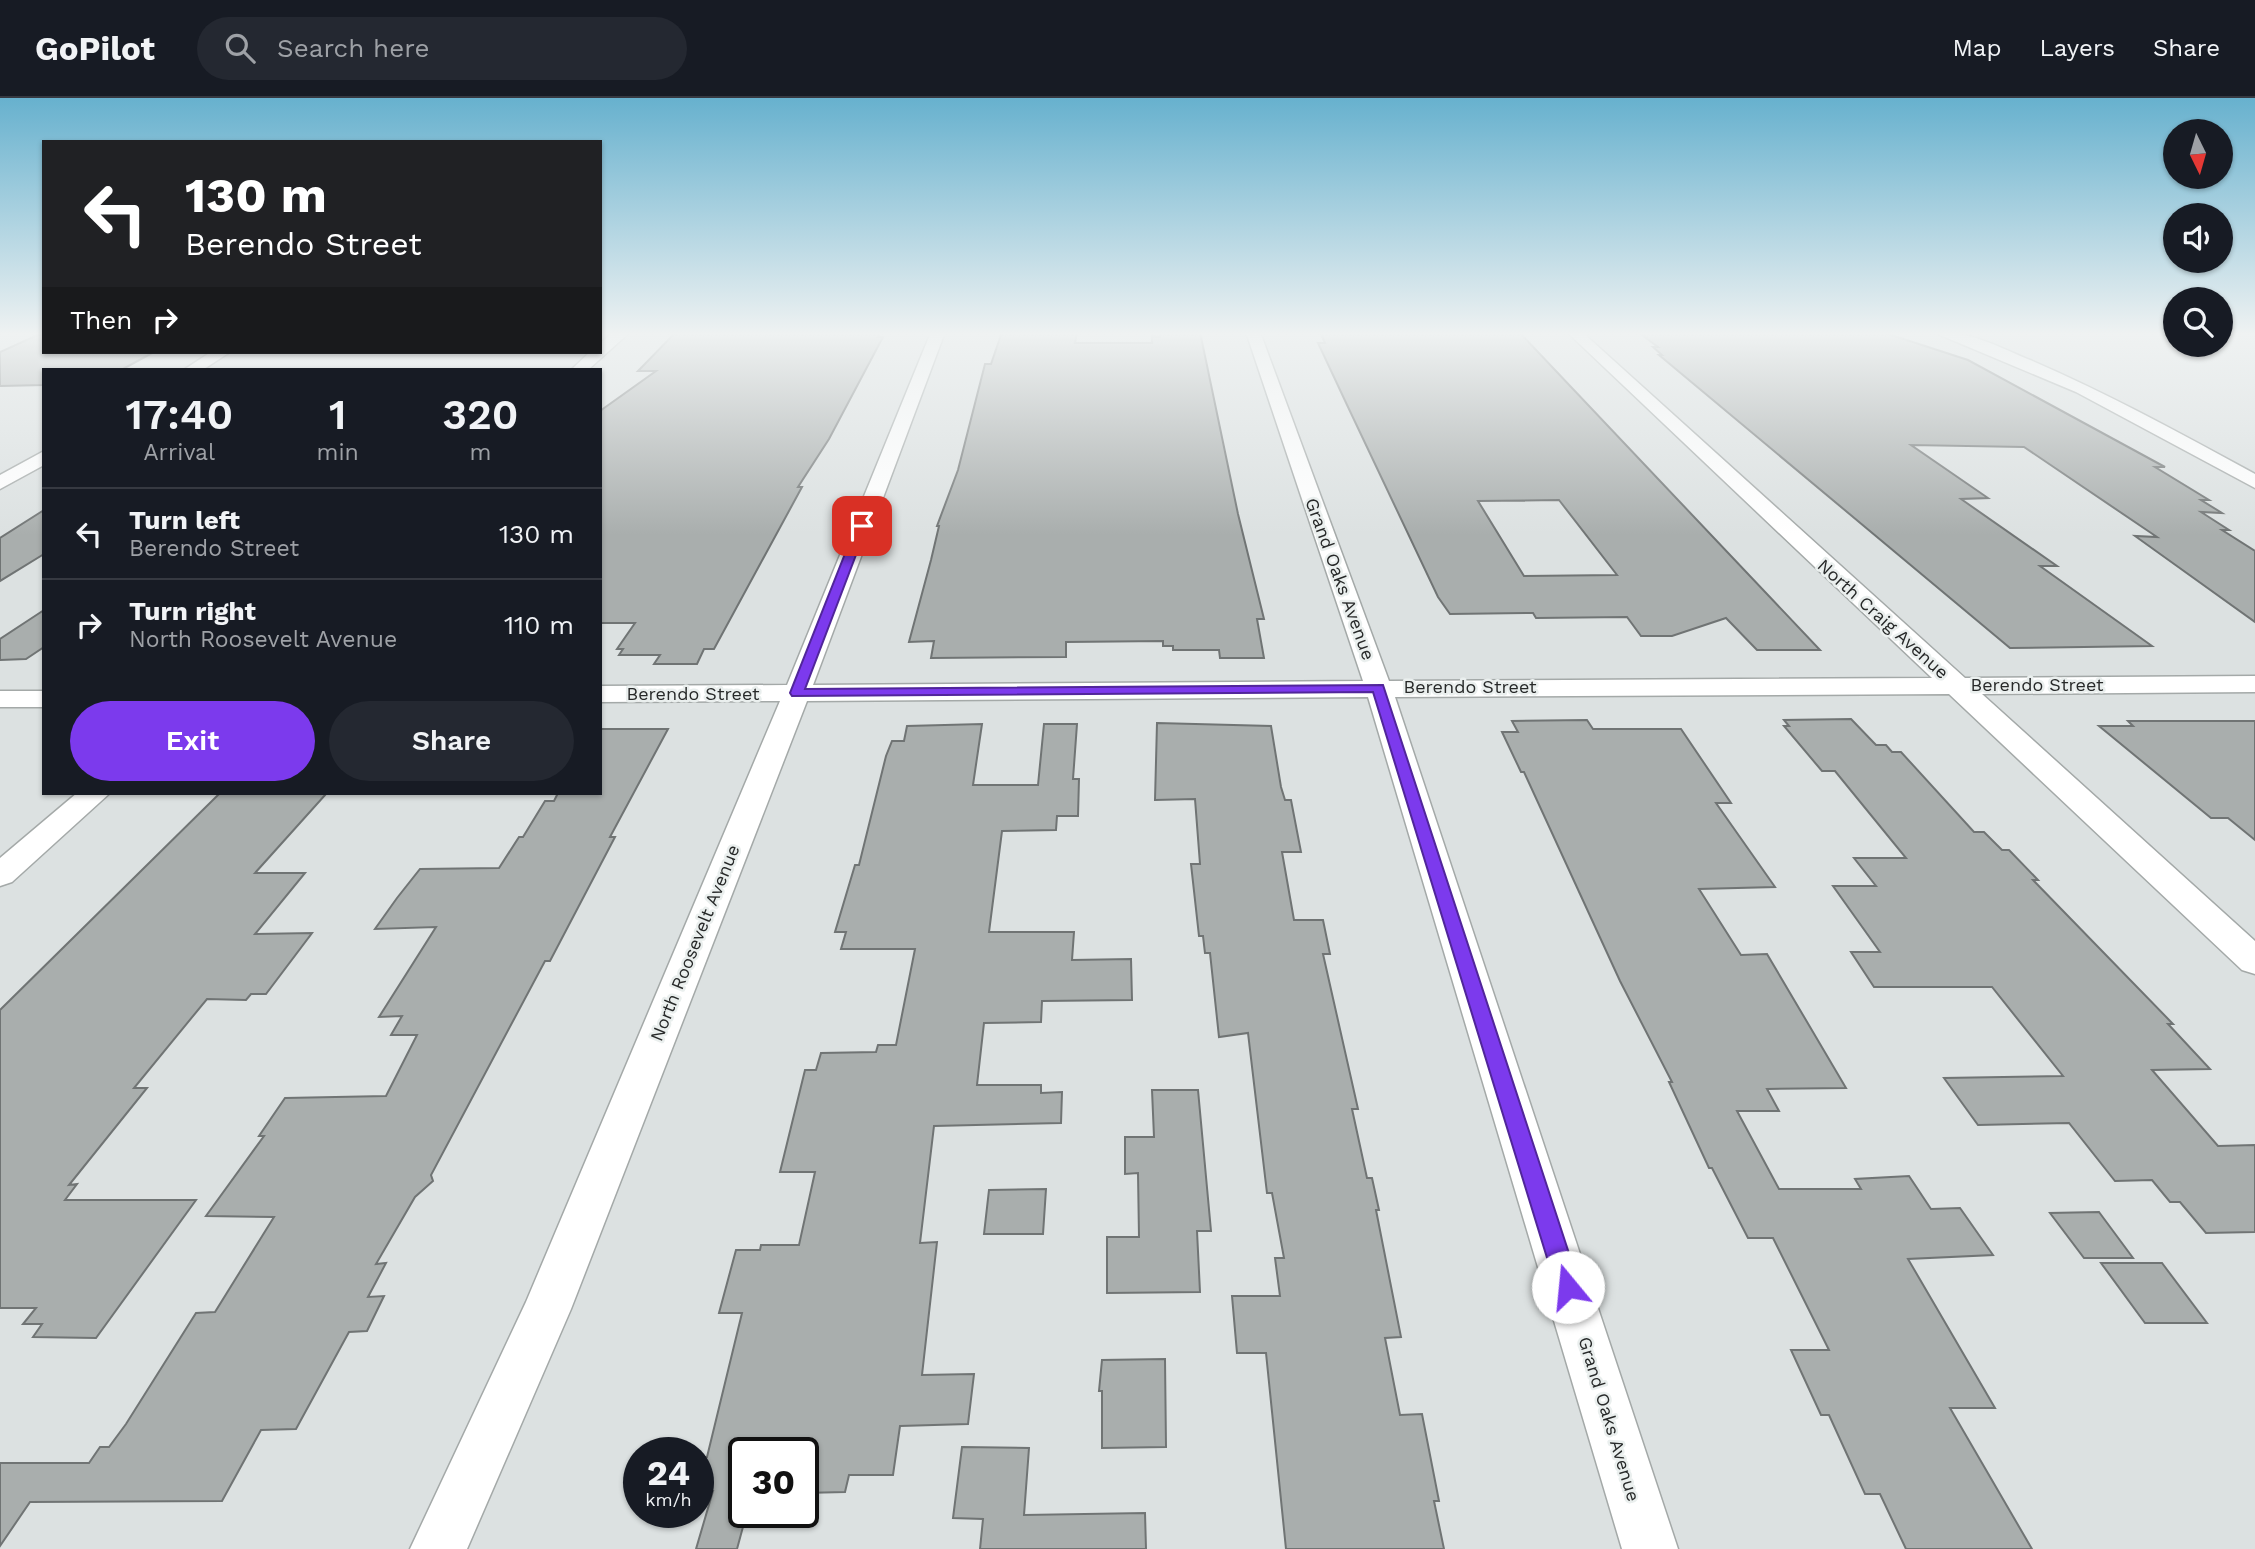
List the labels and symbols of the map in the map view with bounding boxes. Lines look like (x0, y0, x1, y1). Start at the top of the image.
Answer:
north arrow (2163, 119, 2233, 189)
street label: Grand Oaks Avenue (1301, 495, 1380, 663)
pin (832, 496, 892, 556)
street label: North Craig Avenue (1814, 554, 1953, 683)
street label: Berendo Street (1970, 674, 2104, 695)
street label: Berendo Street (1403, 676, 1537, 697)
street label: Berendo Street (626, 683, 760, 704)
street label: North Roosevelt Avenue (645, 842, 744, 1044)
position arrow (1531, 1250, 1605, 1324)
street label: Grand Oaks Avenue (1574, 1334, 1645, 1504)
speed limit sign: 30 (728, 1437, 819, 1528)

